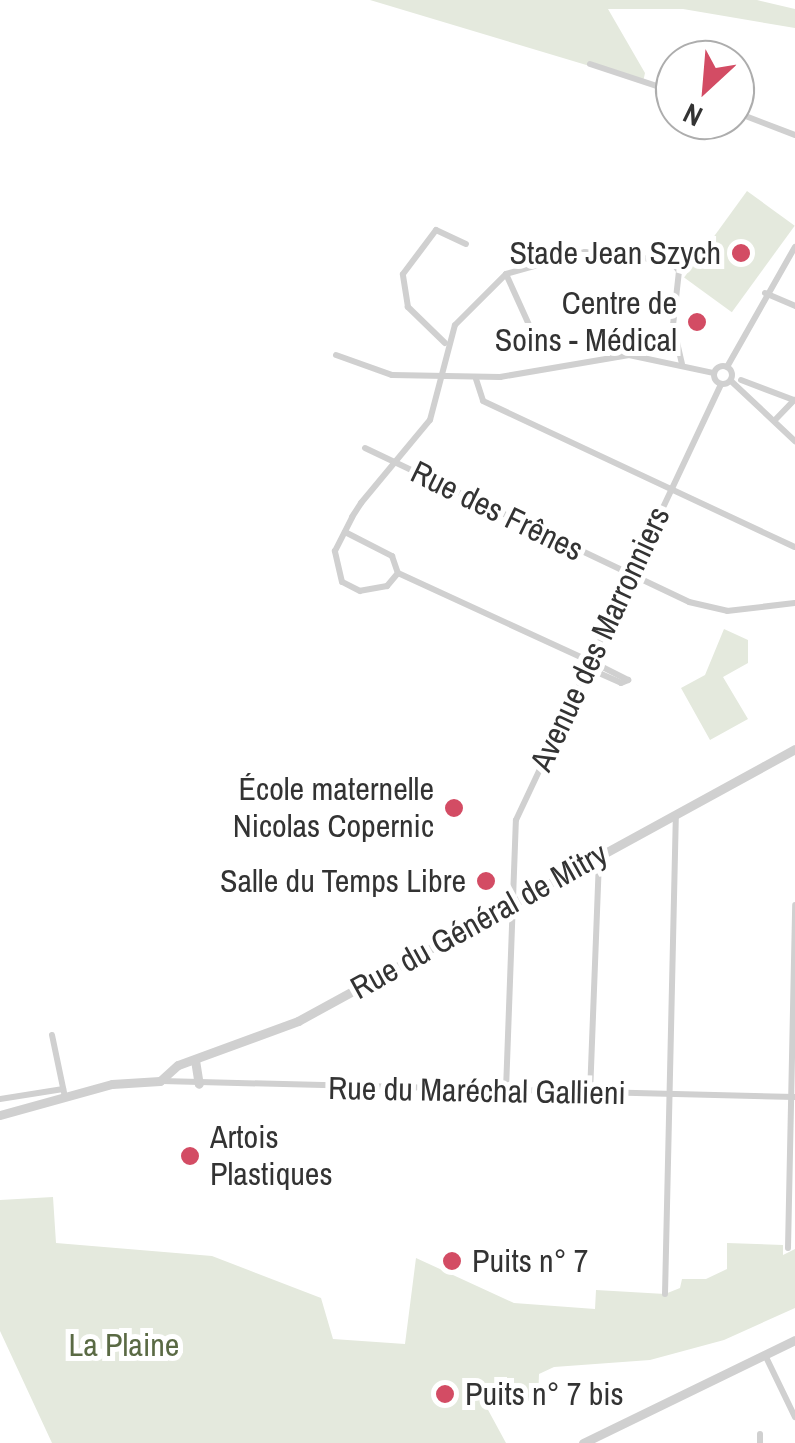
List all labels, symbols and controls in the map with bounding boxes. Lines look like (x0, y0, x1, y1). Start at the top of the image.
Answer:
north arrow (655, 40, 755, 140)
text: N (677, 94, 709, 136)
place label: Stade Jean Szych (509, 234, 721, 272)
marker: Stade Jean Szych (730, 242, 752, 264)
place label: Centre de Soins - Médical (495, 285, 677, 360)
marker: Centre de Soins - Médical (686, 311, 708, 333)
street label: Rue des Frênes (405, 453, 589, 569)
street label: Avenue des Marronniers (522, 501, 678, 777)
place label: École maternelle Nicolas Copernic (233, 771, 434, 846)
marker: École maternelle Nicolas Copernic (443, 797, 465, 819)
street label: Rue du Général de Mitry (344, 835, 614, 1007)
place label: Salle du Temps Libre (220, 862, 466, 900)
marker: Salle du Temps Libre (475, 870, 497, 892)
street label: Rue du Maréchal Gallieni (328, 1069, 626, 1113)
place label: Artois Plastiques (210, 1119, 333, 1194)
marker: Artois Plastiques (179, 1145, 201, 1167)
place label: Puits n° 7 (472, 1242, 588, 1280)
marker: Puits n° 7 (441, 1250, 463, 1272)
park label: La Plaine (69, 1326, 179, 1364)
place label: Puits n° 7 bis (465, 1375, 624, 1413)
marker: Puits n° 7 bis (434, 1383, 456, 1405)

